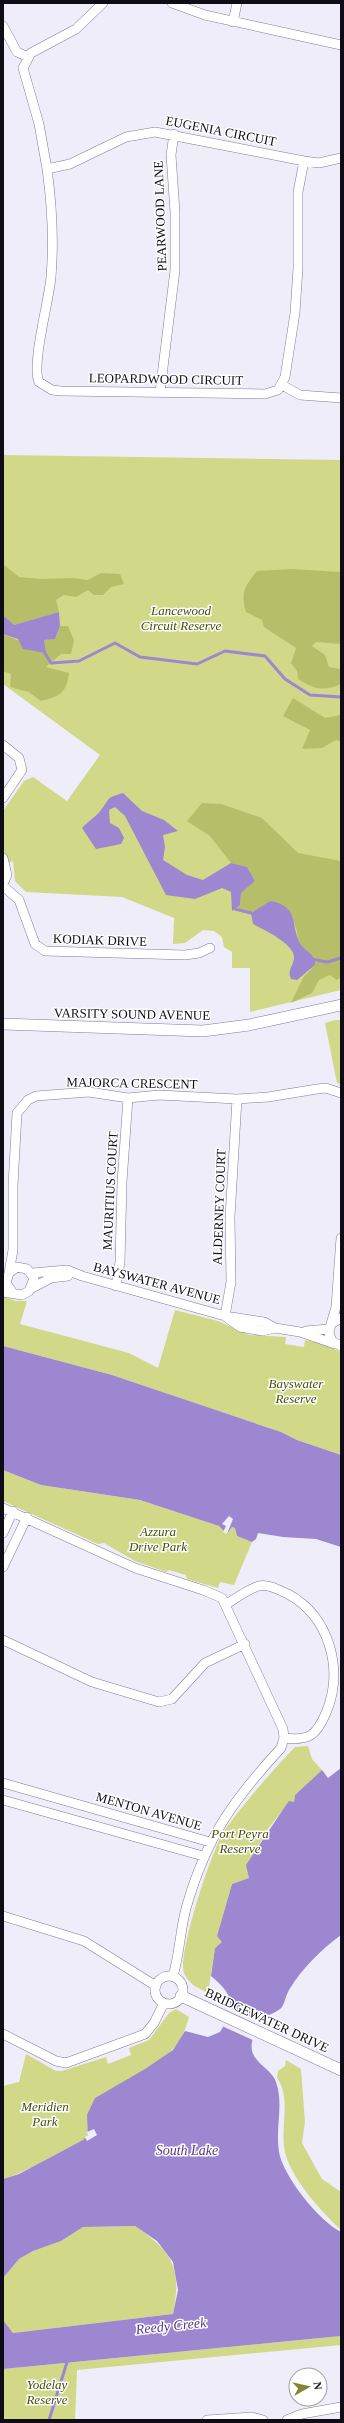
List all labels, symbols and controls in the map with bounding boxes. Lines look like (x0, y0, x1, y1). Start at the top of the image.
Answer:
street label: EUGENIA CIRCUIT (164, 113, 278, 149)
street label: PEARWOOD LANE (151, 160, 169, 272)
street label: LEOPARDWOOD CIRCUIT (89, 370, 243, 388)
park label: Lancewood Circuit Reserve (141, 603, 222, 633)
street label: KODIAK DRIVE (53, 931, 147, 949)
street label: VARSITY SOUND AVENUE (54, 1005, 210, 1023)
street label: MAJORCA CRESCENT (66, 1074, 198, 1092)
street label: MAURITIUS COURT (99, 1131, 121, 1251)
street label: ALDERNEY COURT (209, 1149, 229, 1265)
street label: BAYSWATER AVENUE (92, 1259, 222, 1307)
park label: Bayswater Reserve (269, 1376, 324, 1406)
park label: Azzura Drive Park (128, 1524, 187, 1554)
street label: MENTON AVENUE (94, 1789, 204, 1833)
park label: Port Peyra Reserve (210, 1826, 269, 1856)
street label: BRIDGEWATER DRIVE (203, 1985, 331, 2055)
park label: Meridien Park (20, 2099, 69, 2129)
water label: South Lake (156, 2143, 218, 2158)
water label: Reedy Creek (134, 2315, 208, 2337)
north arrow (288, 2367, 328, 2407)
park label: Yodelay Reserve (25, 2377, 68, 2407)
text: N (311, 2381, 324, 2390)

